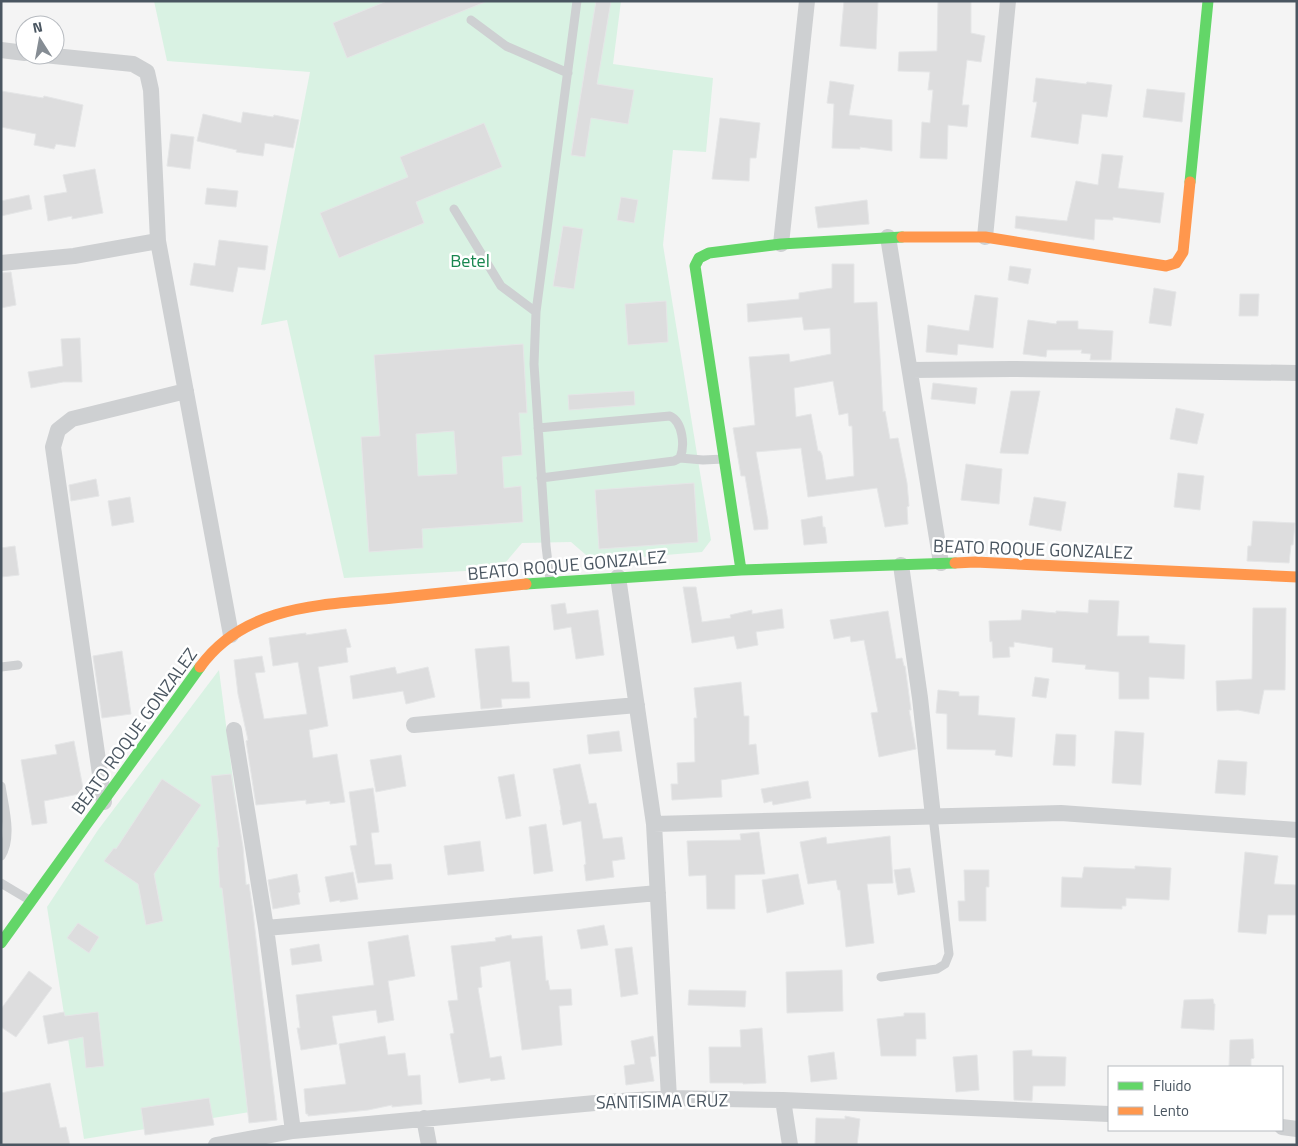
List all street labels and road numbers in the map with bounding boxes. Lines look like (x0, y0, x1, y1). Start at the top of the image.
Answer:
street label: BEATO ROQUE GONZALEZ (933, 532, 1133, 566)
street label: BEATO ROQUE GONZALEZ (466, 543, 668, 587)
street label: BEATO ROQUE GONZALEZ (64, 642, 204, 820)
street label: SANTISIMA CRUZ (596, 1086, 728, 1116)

